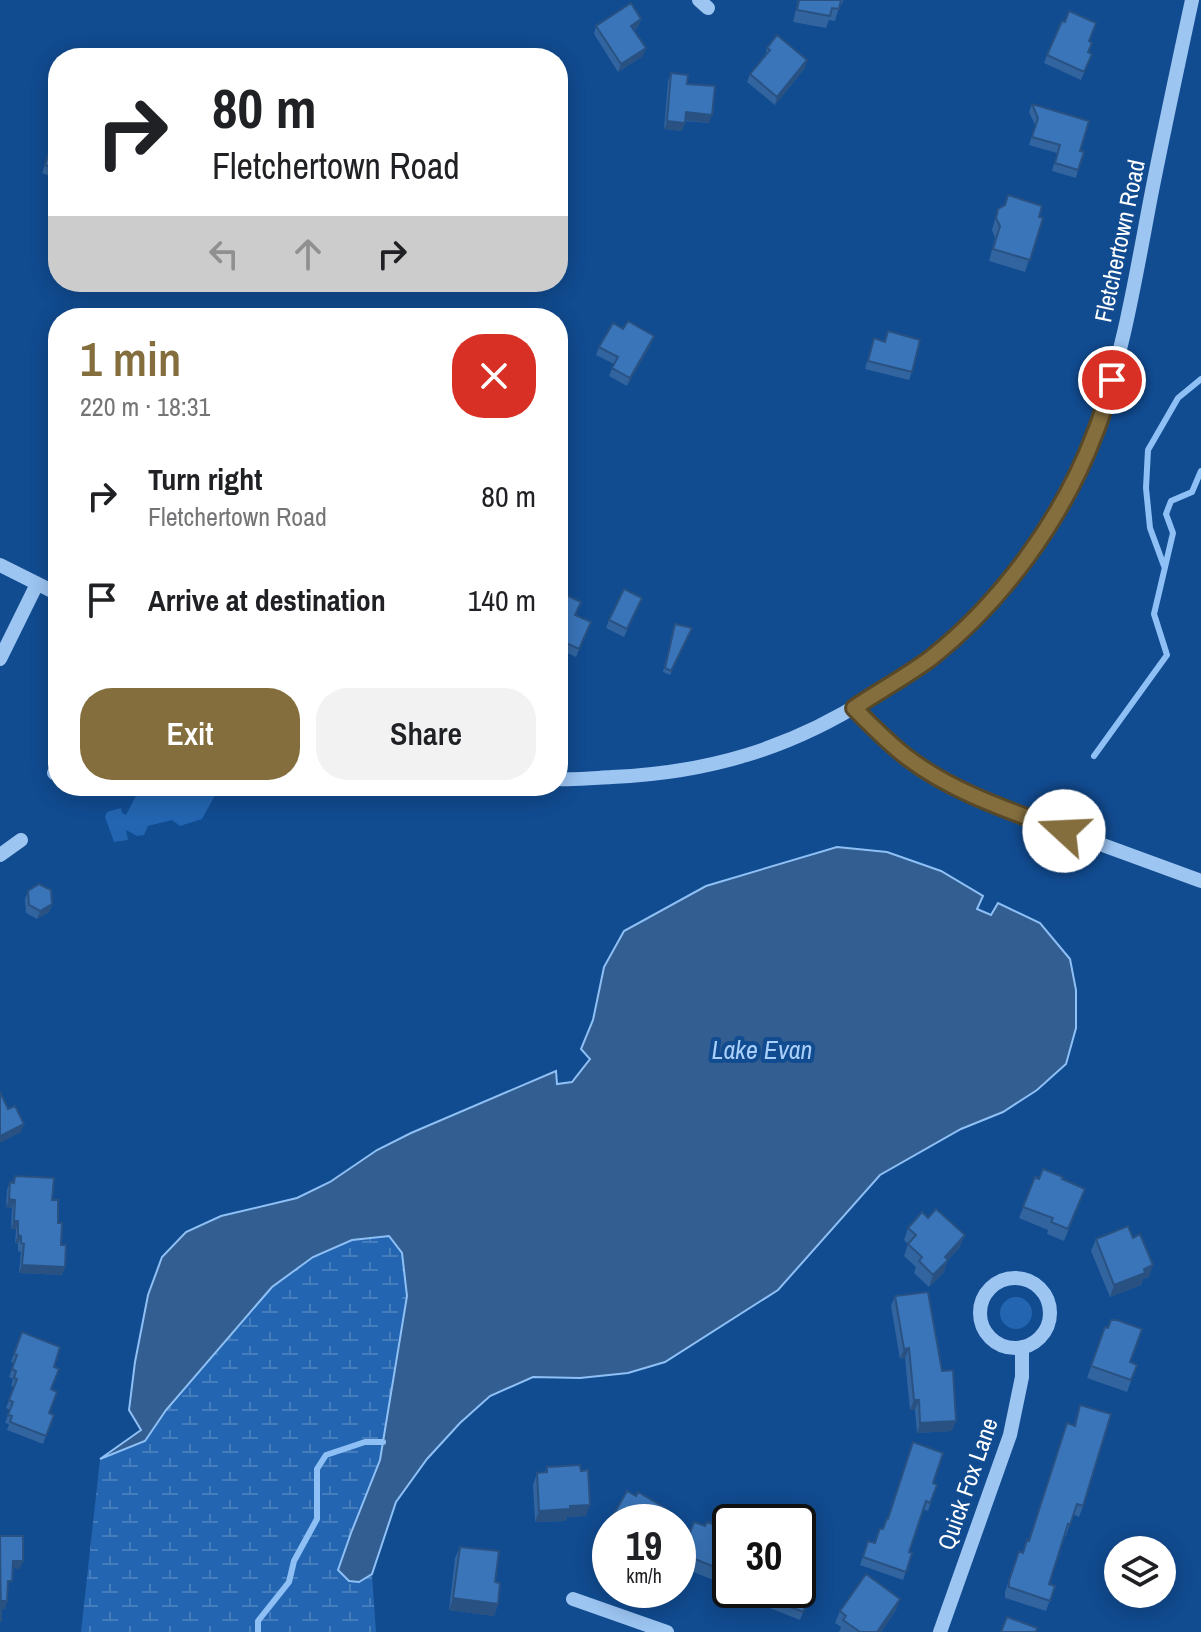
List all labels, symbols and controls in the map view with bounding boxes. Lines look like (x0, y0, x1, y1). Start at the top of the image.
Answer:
text: 80 m (212, 70, 317, 145)
icon: right (80, 80, 184, 184)
text: Fletchertown Road (212, 142, 460, 190)
street label: Fletchertown Road (1086, 157, 1152, 325)
icon: left (202, 232, 246, 276)
icon: ahead (286, 232, 330, 276)
icon: right (370, 232, 414, 276)
text: 1 min (80, 326, 181, 391)
button: close (452, 334, 536, 418)
pin (1078, 346, 1146, 414)
icon: arrive (1090, 358, 1134, 402)
text: 220 m · 18:31 (80, 389, 210, 424)
text: Turn right (148, 459, 262, 499)
icon: right (80, 474, 124, 518)
text: 80 m (481, 476, 536, 516)
text: Fletchertown Road (148, 499, 327, 534)
icon: arrive (80, 578, 124, 622)
text: Arrive at destination (148, 580, 386, 620)
text: 140 m (468, 580, 536, 620)
button: Exit (80, 688, 300, 780)
button: Share (316, 688, 536, 780)
position arrow (1022, 789, 1106, 873)
water label: Lake Evan (712, 1032, 812, 1067)
street label: Quick Fox Lane (929, 1413, 1005, 1554)
speed limit sign: 30 (712, 1504, 816, 1608)
text: 19 (626, 1519, 662, 1572)
map controls (1104, 1536, 1176, 1608)
button: layers (1104, 1536, 1176, 1608)
text: km/h (626, 1562, 662, 1589)

